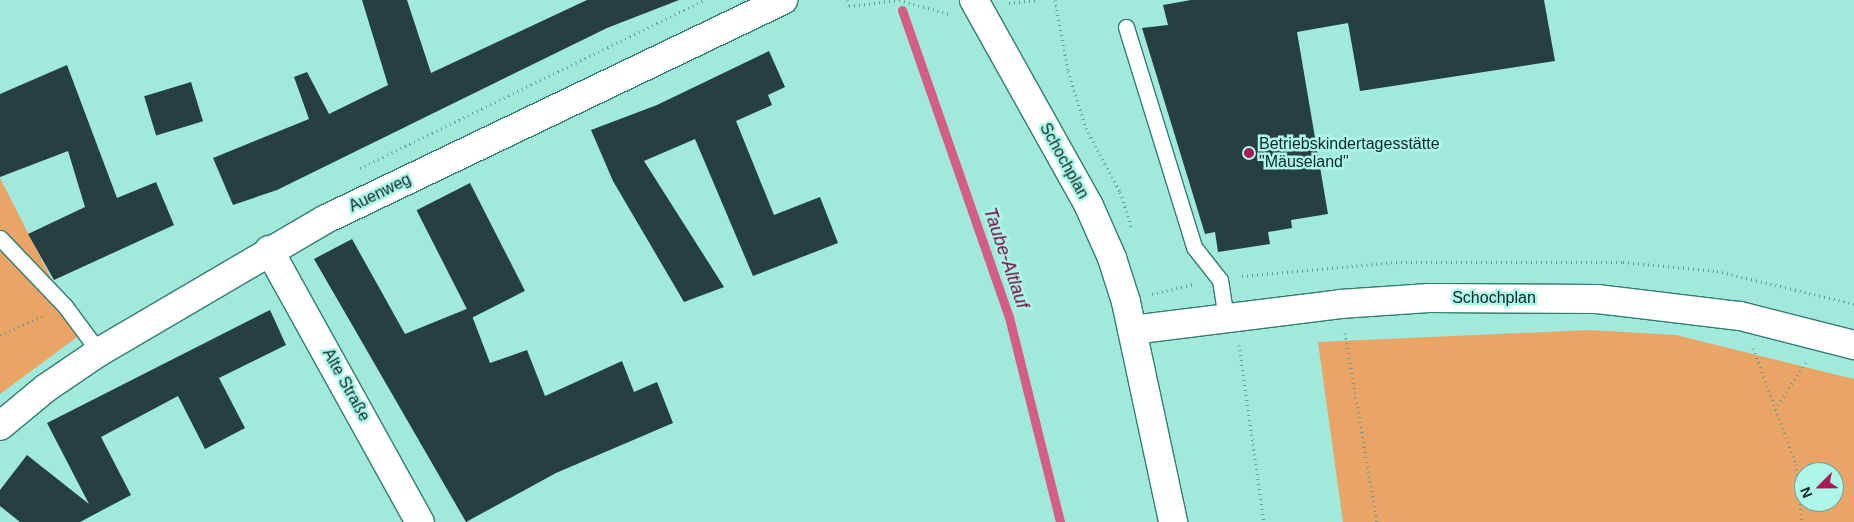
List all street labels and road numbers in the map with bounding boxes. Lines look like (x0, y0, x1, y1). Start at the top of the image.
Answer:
street label: Schochplan (1035, 120, 1093, 202)
street label: Auenweg (346, 170, 414, 216)
street label: Schochplan (1452, 288, 1536, 308)
street label: Alte Straße (318, 345, 374, 425)

